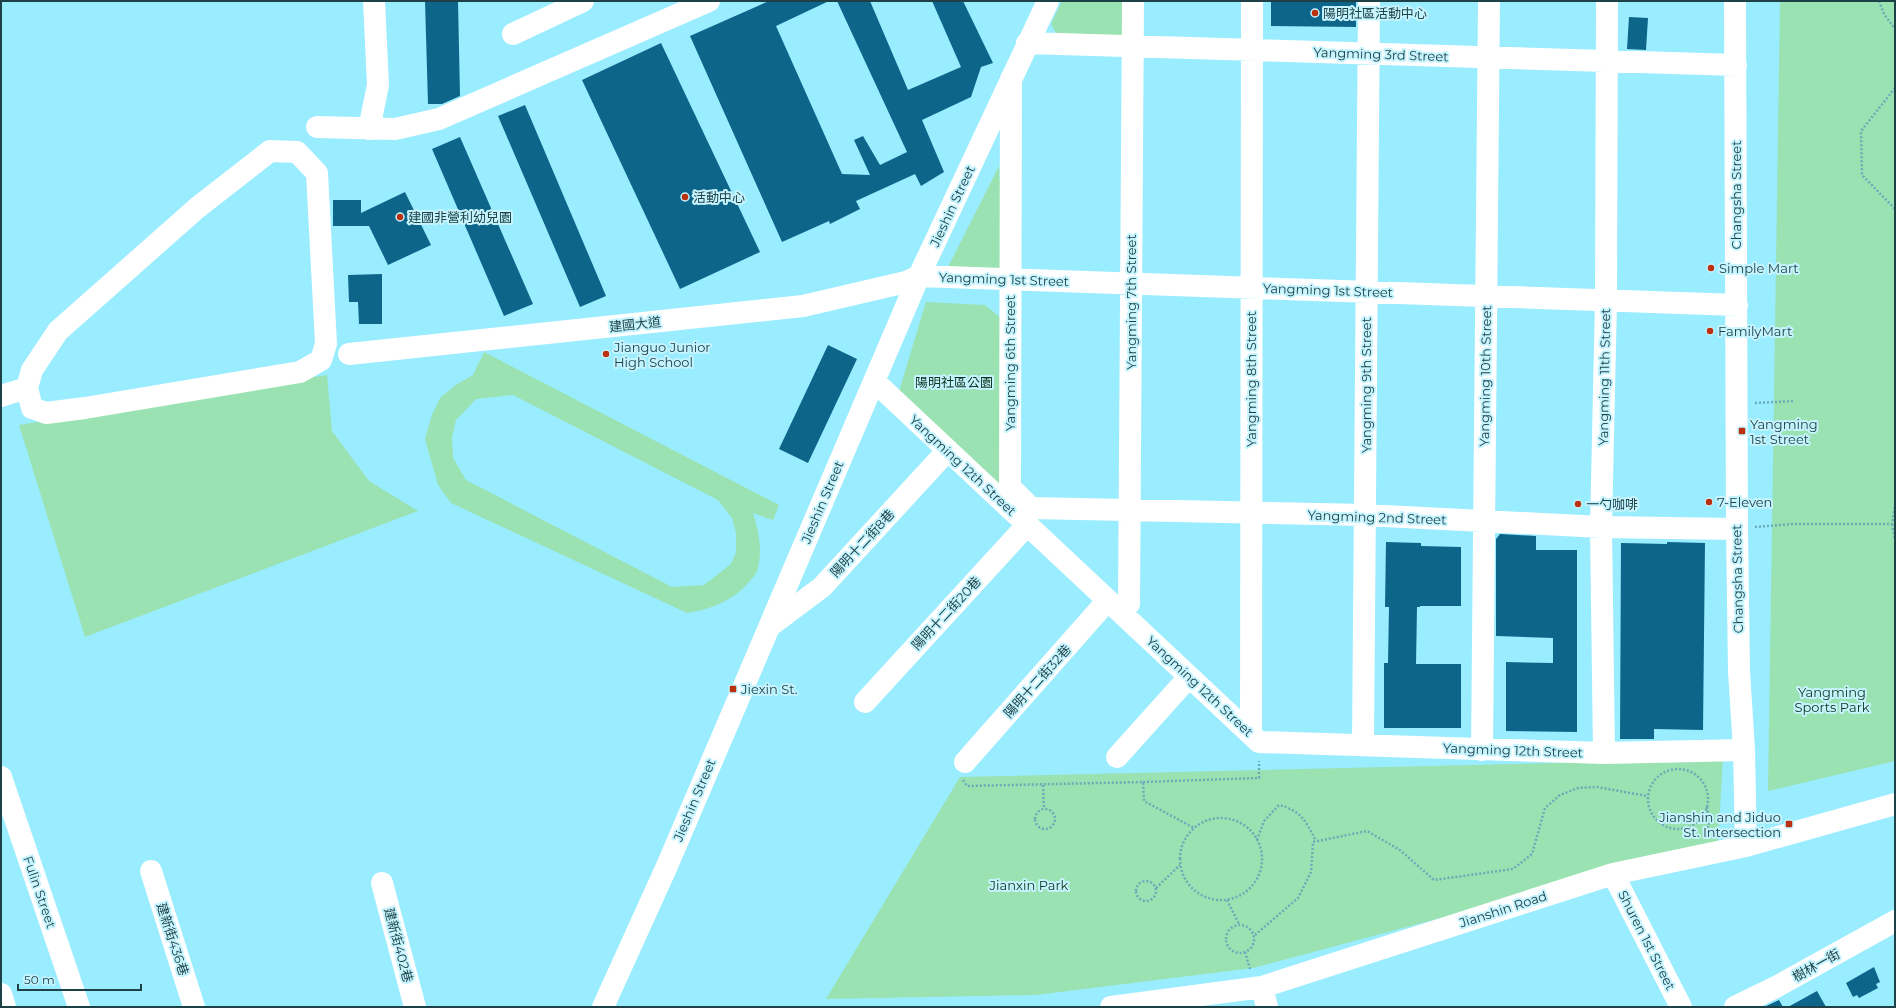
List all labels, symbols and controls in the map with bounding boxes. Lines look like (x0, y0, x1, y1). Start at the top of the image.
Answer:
place label: 陽明社區活動中心 (1323, 5, 1427, 21)
marker: 陽明社區活動中心 (1310, 8, 1320, 18)
street label: Yangming 3rd Street (1313, 44, 1449, 64)
street label: Changsha Street (1728, 141, 1744, 249)
street label: Jieshin Street (926, 163, 978, 250)
place label: 活動中心 (693, 189, 745, 205)
marker: 活動中心 (680, 192, 690, 202)
place label: 建國非營利幼兒園 (408, 209, 512, 225)
marker: 建國非營利幼兒園 (395, 212, 405, 222)
street label: Yangming 7th Street (1123, 234, 1139, 370)
place label: Simple Mart (1719, 260, 1799, 276)
marker: Simple Mart (1706, 263, 1716, 273)
street label: Yangming 1st Street (939, 269, 1069, 289)
street label: Yangming 1st Street (1263, 280, 1393, 300)
street label: Yangming 6th Street (1002, 295, 1018, 431)
street label: Yangming 10th Street (1476, 305, 1494, 447)
street label: Yangming 11th Street (1595, 308, 1613, 446)
street label: Yangming 8th Street (1243, 311, 1259, 447)
street label: 建國大道 (608, 313, 662, 335)
street label: Yangming 9th Street (1358, 317, 1374, 453)
place label: FamilyMart (1718, 323, 1792, 339)
marker: FamilyMart (1705, 326, 1715, 336)
place label: Jianguo Junior High School (613, 339, 711, 370)
marker: Jianguo Junior High School (601, 349, 611, 359)
park label: 陽明社區公園 (915, 374, 993, 390)
street label: Yangming 12th Street (906, 411, 1020, 519)
place label: Yangming 1st Street (1750, 416, 1818, 447)
marker: Yangming 1st Street (1737, 426, 1747, 436)
street label: Jieshin Street (797, 458, 847, 547)
place label: 7-Eleven (1717, 494, 1772, 510)
place label: 一勺咖啡 (1586, 496, 1638, 512)
marker: 7-Eleven (1704, 497, 1714, 507)
marker: 一勺咖啡 (1573, 499, 1583, 509)
street label: 陽明十二街8巷 (827, 506, 897, 580)
street label: Yangming 2nd Street (1307, 507, 1447, 527)
street label: Changsha Street (1728, 524, 1746, 634)
street label: 陽明十二街20巷 (908, 573, 984, 653)
street label: Yangming 12th Street (1143, 632, 1257, 740)
street label: 陽明十二街32巷 (1000, 641, 1074, 721)
place label: Jiexin St. (740, 681, 798, 697)
marker: Jiexin St. (728, 684, 738, 694)
park label: Yangming Sports Park (1794, 684, 1870, 715)
street label: Yangming 12th Street (1443, 740, 1583, 760)
street label: Jieshin Street (669, 756, 719, 845)
place label: Jianshin and Jiduo St. Intersection (1658, 809, 1781, 840)
marker: Jianshin and Jiduo St. Intersection (1784, 819, 1794, 829)
street label: Fulin Street (20, 854, 60, 930)
park label: Jianxin Park (989, 877, 1069, 893)
street label: Jianshin Road (1456, 887, 1549, 931)
street label: Shuren 1st Street (1615, 888, 1679, 992)
street label: 建新街436巷 (154, 901, 192, 977)
street label: 建新街402巷 (381, 906, 417, 984)
street label: 樹林一街 (1789, 945, 1843, 985)
scale bar (18, 966, 141, 992)
text: 50 m (24, 972, 55, 987)

